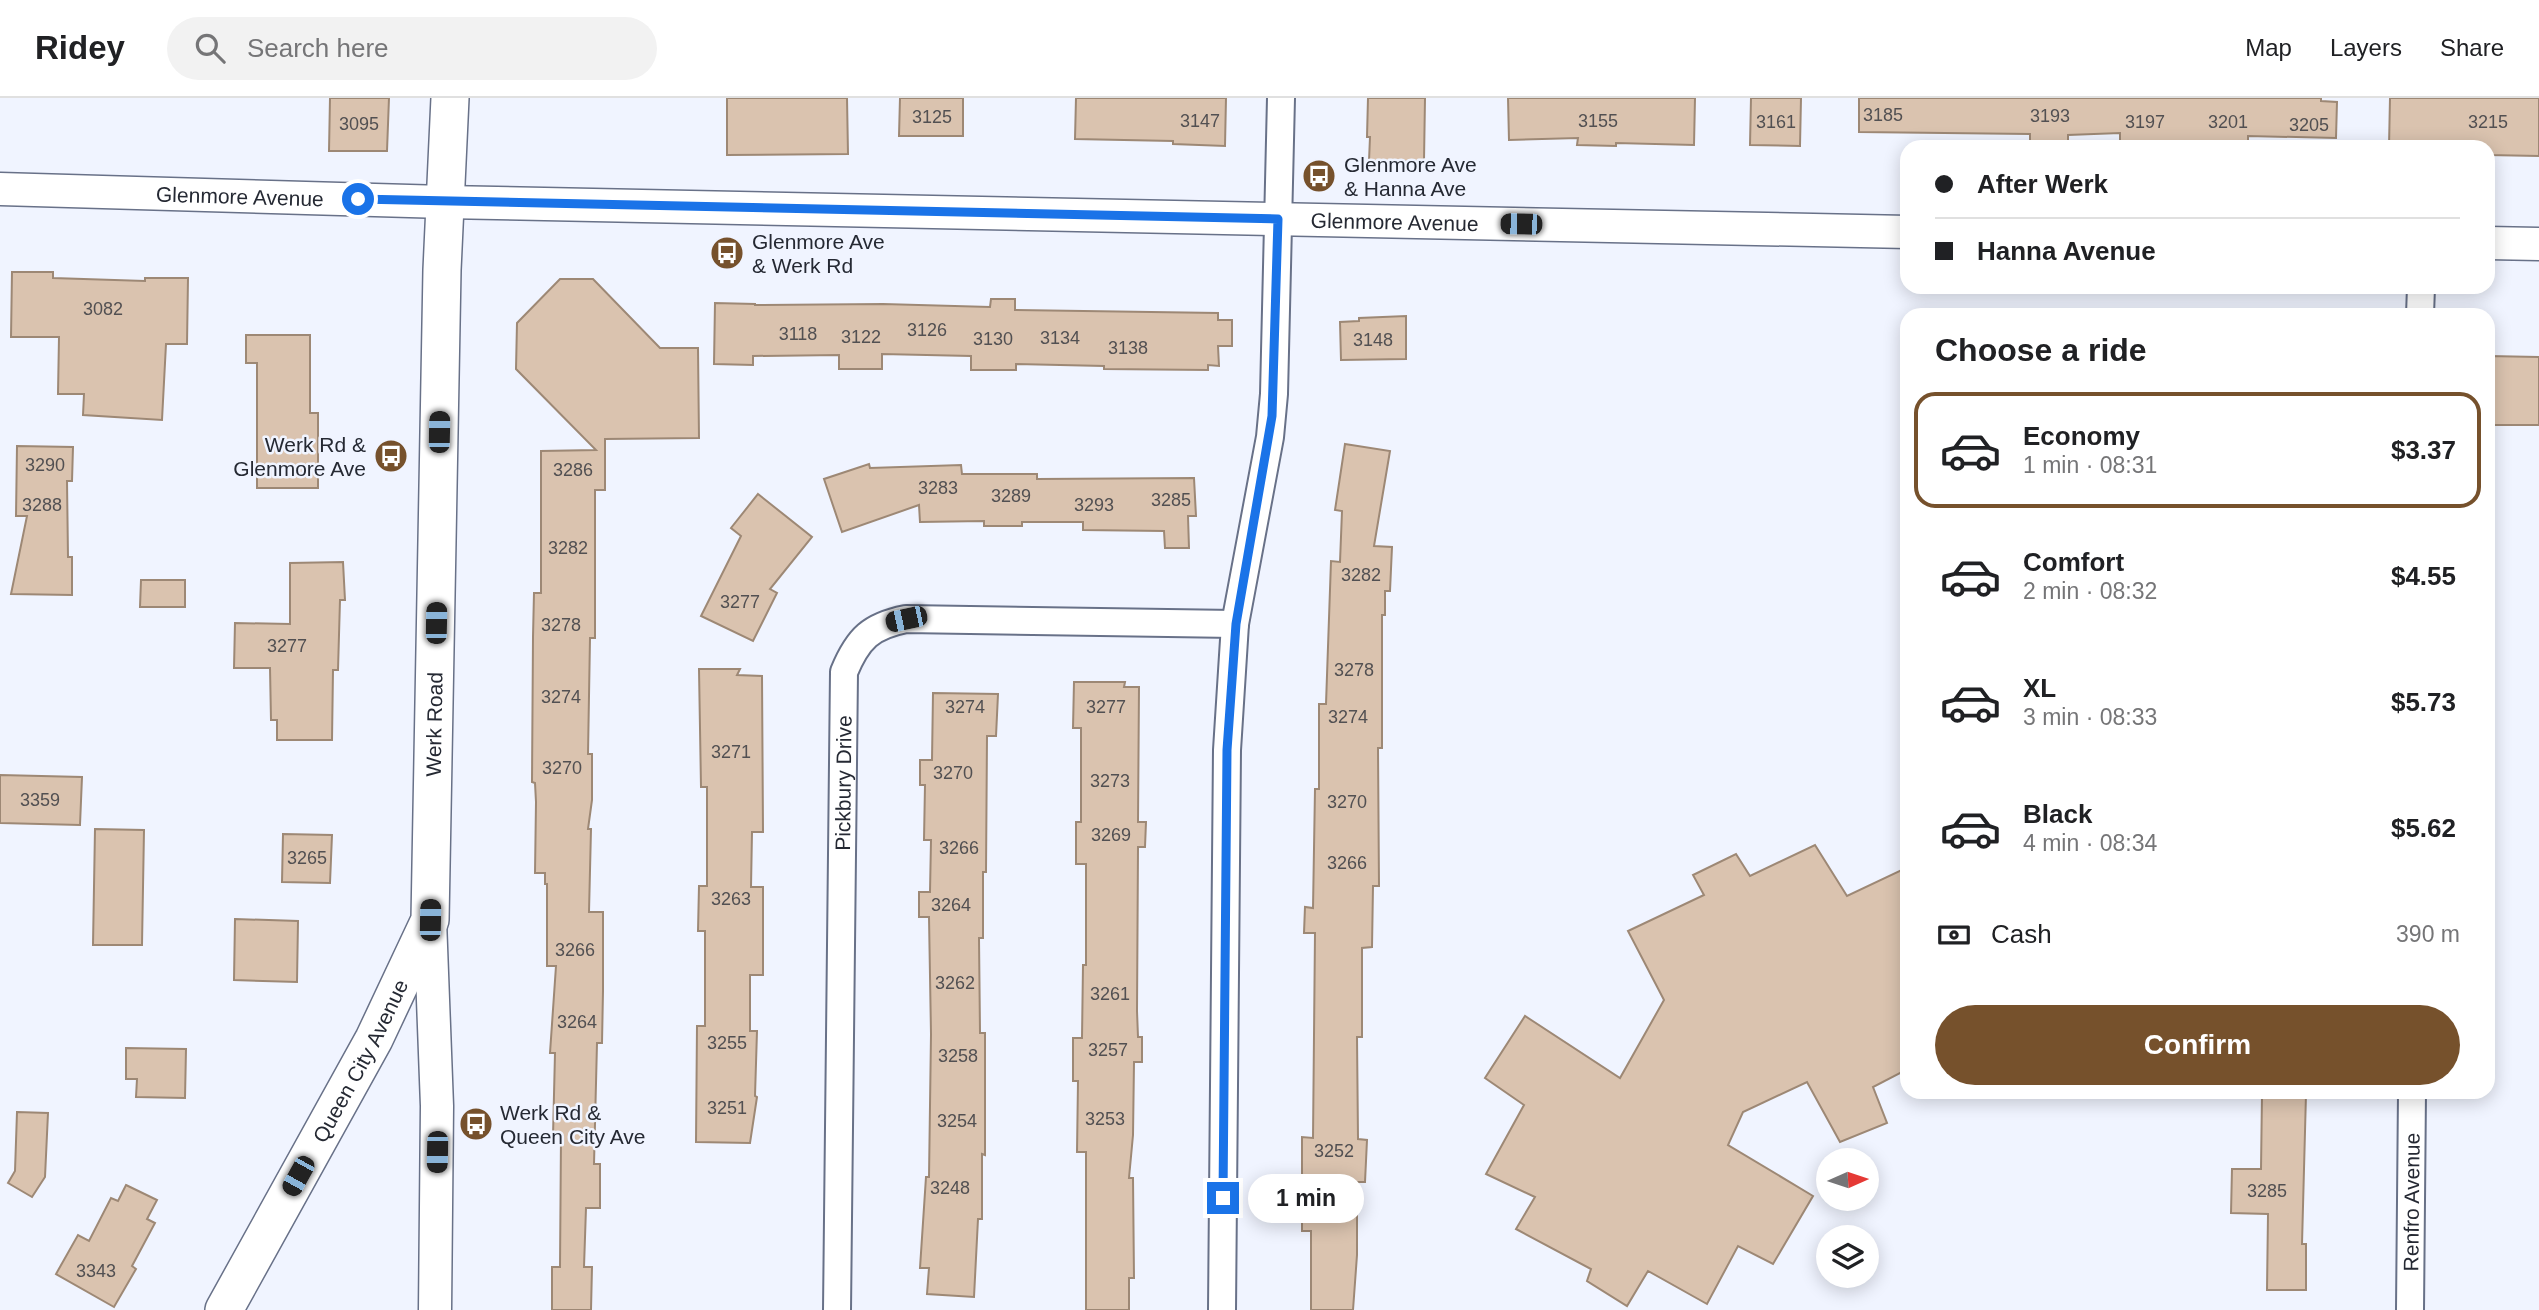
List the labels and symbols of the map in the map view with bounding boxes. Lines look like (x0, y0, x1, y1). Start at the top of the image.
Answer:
house number: 3185 (1863, 105, 1903, 125)
house number: 3193 (2030, 106, 2070, 126)
house number: 3125 (912, 107, 952, 127)
house number: 3147 (1180, 111, 1220, 131)
house number: 3155 (1578, 111, 1618, 131)
house number: 3161 (1756, 112, 1796, 132)
house number: 3197 (2125, 112, 2165, 132)
house number: 3201 (2208, 112, 2248, 132)
house number: 3215 (2468, 112, 2508, 132)
house number: 3095 (339, 114, 379, 134)
house number: 3205 (2289, 115, 2329, 135)
place label: Glenmore Ave & Hanna Ave (1344, 153, 1477, 200)
bus stop icon: Glenmore Ave & Hanna Ave (1300, 157, 1338, 195)
street label: Glenmore Avenue (156, 182, 324, 210)
route start (342, 183, 374, 215)
street label: Glenmore Avenue (1310, 208, 1479, 235)
car (1500, 213, 1543, 235)
place label: Glenmore Ave & Werk Rd (752, 230, 885, 277)
bus stop icon: Glenmore Ave & Werk Rd (708, 234, 746, 272)
house number: 3082 (83, 299, 123, 319)
house number: 3126 (907, 320, 947, 340)
house number: 3118 (779, 324, 817, 344)
house number: 3122 (841, 327, 881, 347)
house number: 3134 (1040, 328, 1080, 348)
house number: 3130 (973, 329, 1013, 349)
house number: 3148 (1353, 330, 1393, 350)
house number: 3138 (1108, 338, 1148, 358)
car (429, 411, 450, 453)
place label: Werk Rd & Glenmore Ave (233, 433, 366, 480)
bus stop icon: Werk Rd & Glenmore Ave (372, 437, 410, 475)
house number: 3290 (25, 455, 65, 475)
house number: 3286 (553, 460, 593, 480)
house number: 3283 (918, 478, 958, 498)
house number: 3289 (991, 486, 1031, 506)
house number: 3285 (1151, 490, 1191, 510)
house number: 3288 (22, 495, 62, 515)
house number: 3293 (1074, 495, 1114, 515)
house number: 3282 (548, 538, 588, 558)
house number: 3282 (1341, 565, 1381, 585)
house number: 3277 (720, 592, 760, 612)
car (426, 602, 447, 644)
car (884, 604, 929, 634)
house number: 3278 (541, 615, 581, 635)
house number: 3277 (267, 636, 307, 656)
house number: 3278 (1334, 660, 1374, 680)
street label: Werk Road (421, 672, 446, 777)
house number: 3274 (541, 687, 581, 707)
house number: 3274 (945, 697, 985, 717)
house number: 3277 (1086, 697, 1126, 717)
house number: 3274 (1328, 707, 1368, 727)
street label: Pickbury Drive (831, 715, 855, 851)
house number: 3271 (711, 742, 751, 762)
house number: 3270 (542, 758, 582, 778)
house number: 3270 (933, 763, 973, 783)
house number: 3273 (1090, 771, 1130, 791)
house number: 3359 (20, 790, 60, 810)
house number: 3270 (1327, 792, 1367, 812)
house number: 3269 (1091, 825, 1131, 845)
house number: 3266 (939, 838, 979, 858)
house number: 3265 (287, 848, 327, 868)
house number: 3266 (1327, 853, 1367, 873)
house number: 3263 (711, 889, 751, 909)
house number: 3264 (931, 895, 971, 915)
car (420, 899, 441, 941)
house number: 3266 (555, 940, 595, 960)
house number: 3262 (935, 973, 975, 993)
street label: Queen City Avenue (308, 976, 412, 1146)
house number: 3261 (1090, 984, 1130, 1004)
house number: 3264 (557, 1012, 597, 1032)
house number: 3255 (707, 1033, 747, 1053)
house number: 3257 (1088, 1040, 1128, 1060)
house number: 3258 (938, 1046, 978, 1066)
house number: 3251 (707, 1098, 747, 1118)
place label: Werk Rd & Queen City Ave (500, 1101, 646, 1148)
bus stop icon: Werk Rd & Queen City Ave (457, 1105, 495, 1143)
house number: 3253 (1085, 1109, 1125, 1129)
house number: 3254 (937, 1111, 977, 1131)
car (427, 1131, 448, 1173)
street label: Renfro Avenue (2399, 1133, 2423, 1271)
house number: 3252 (1314, 1141, 1354, 1161)
north arrow (1816, 1148, 1880, 1211)
car (279, 1153, 318, 1199)
callout: 1 min (1248, 1174, 1363, 1222)
house number: 3248 (930, 1178, 970, 1198)
house number: 3285 (2247, 1181, 2287, 1201)
route end (1207, 1182, 1239, 1214)
house number: 3343 (76, 1261, 116, 1281)

